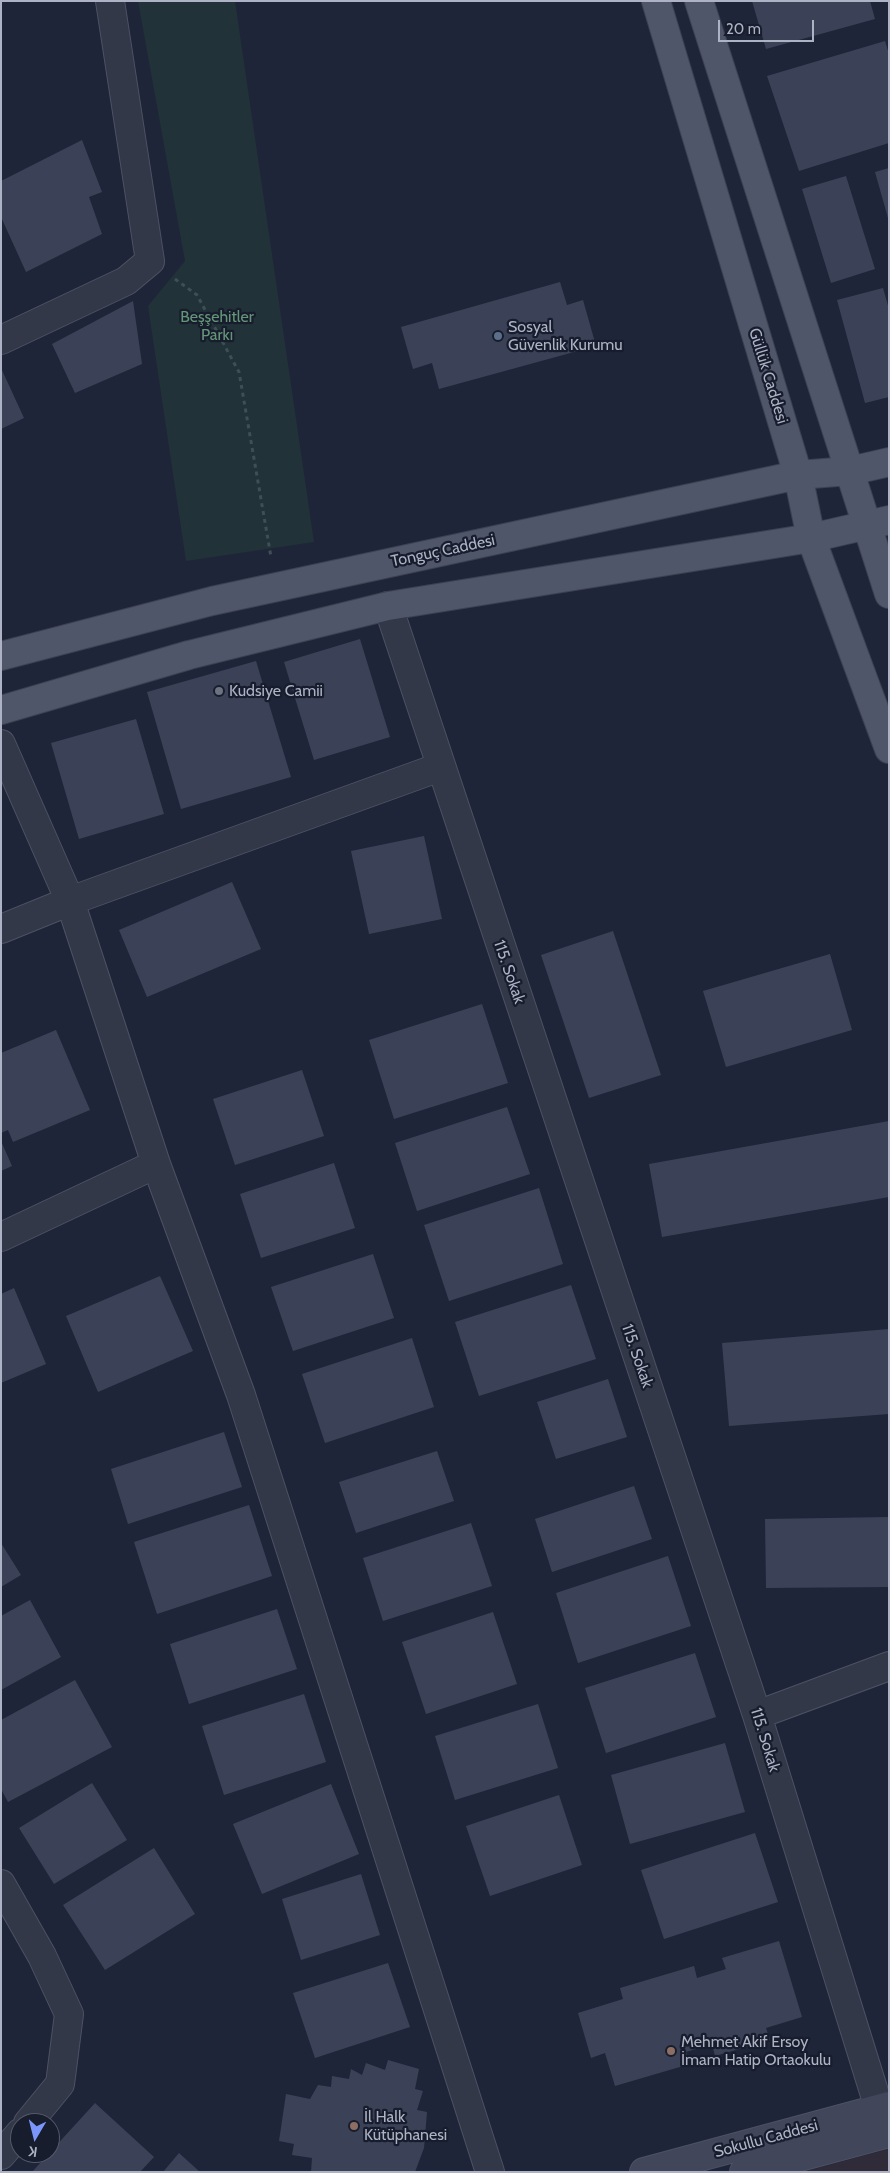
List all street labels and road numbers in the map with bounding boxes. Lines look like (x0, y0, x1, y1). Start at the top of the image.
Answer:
street label: Güllük Caddesi (744, 326, 792, 426)
street label: Tonguç Caddesi (389, 531, 497, 571)
street label: 115. Sokak (489, 938, 529, 1006)
street label: 115. Sokak (617, 1322, 657, 1390)
street label: 115. Sokak (746, 1706, 784, 1774)
street label: Sokullu Caddesi (712, 2116, 820, 2162)

